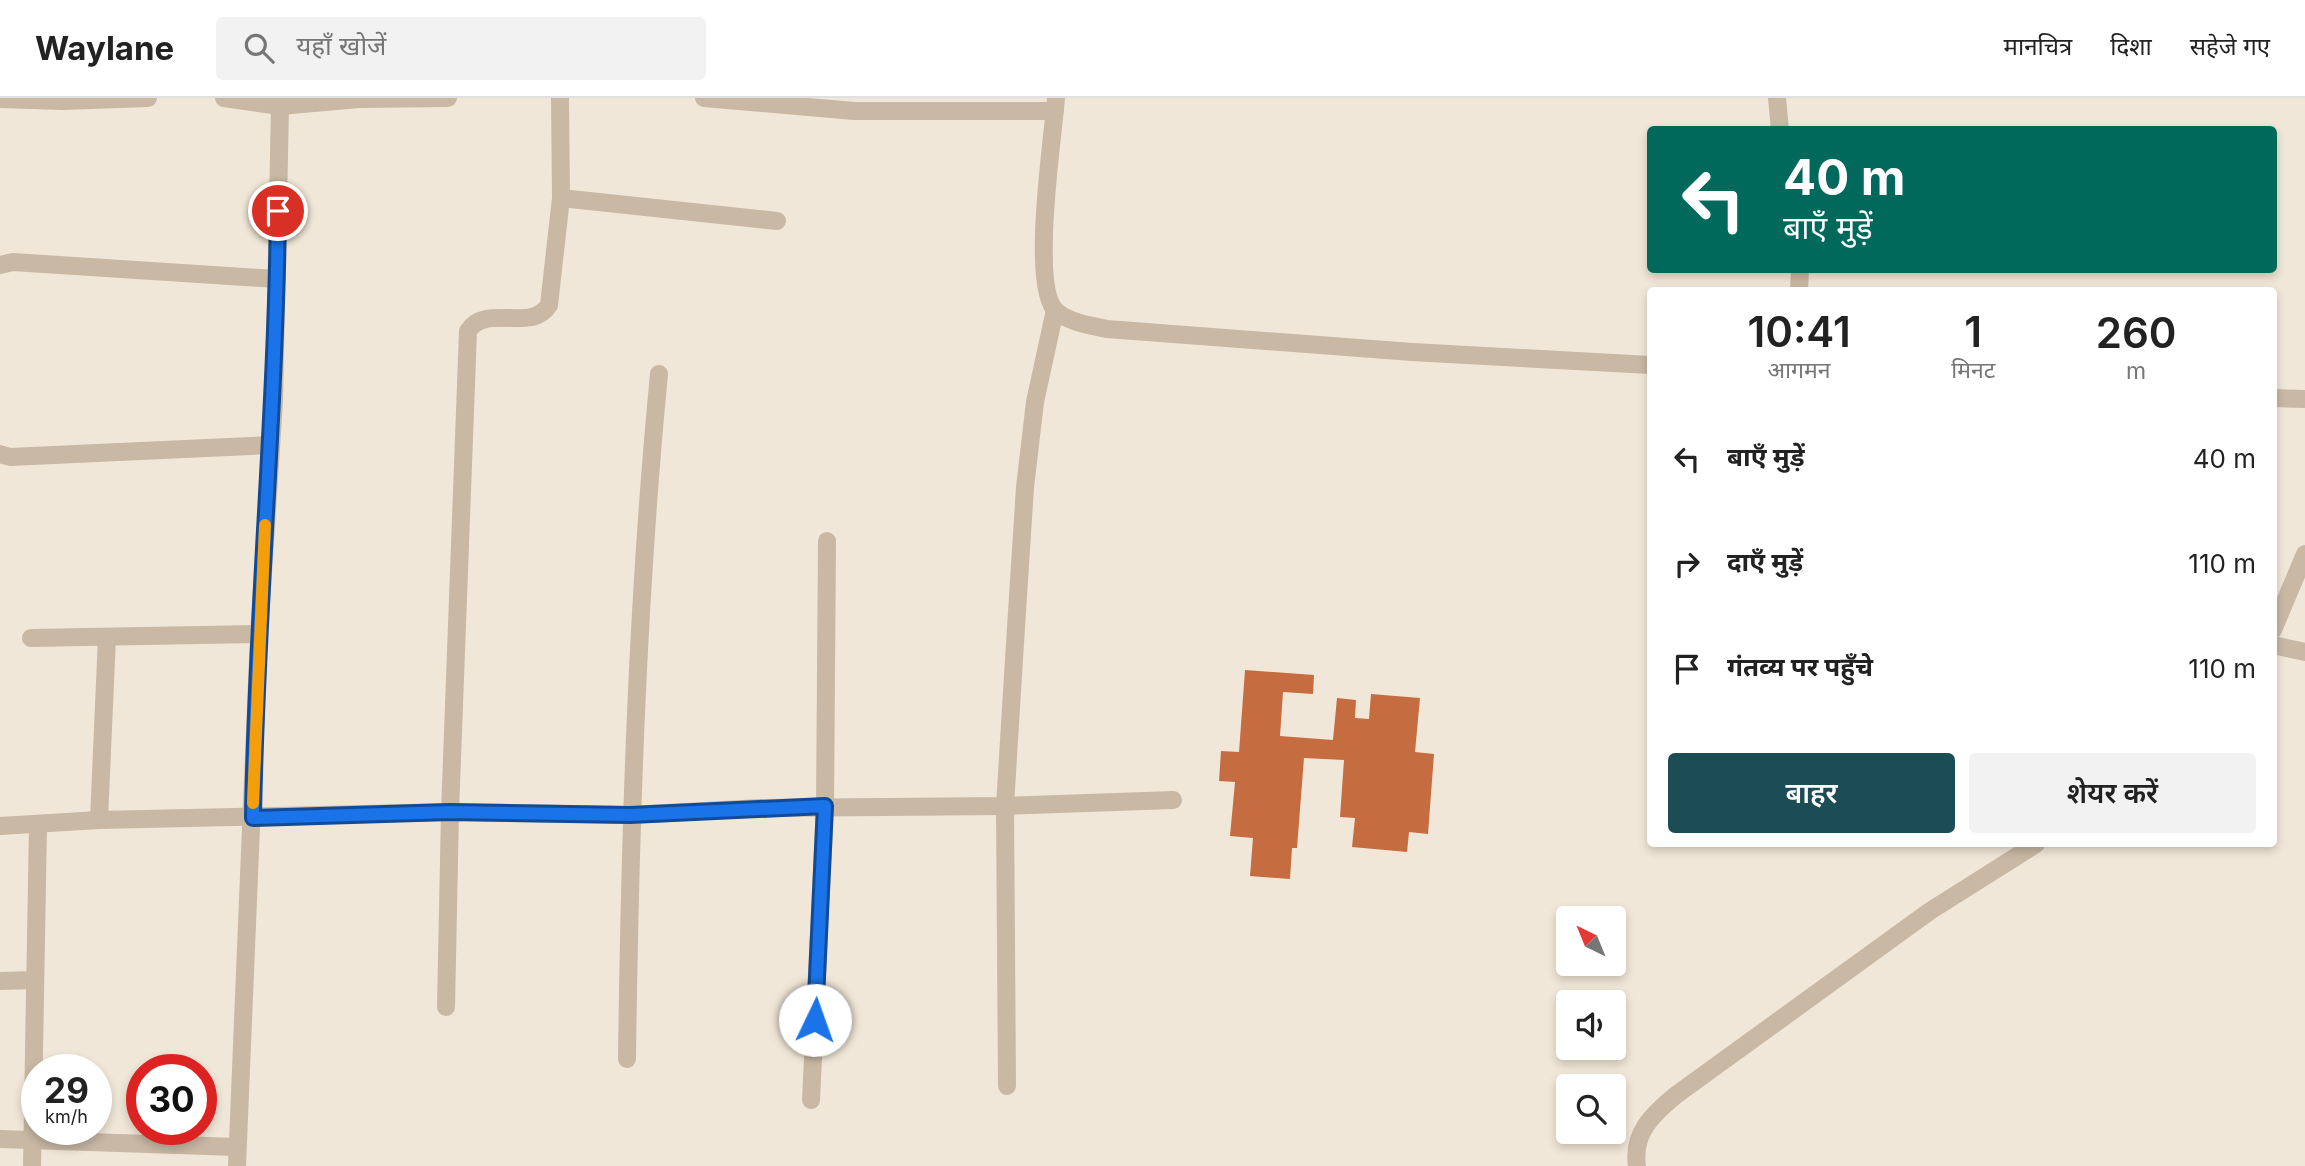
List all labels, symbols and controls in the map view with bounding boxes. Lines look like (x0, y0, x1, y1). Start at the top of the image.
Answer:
search box (216, 17, 706, 80)
text: Waylane (35, 28, 174, 68)
icon: search (240, 29, 278, 67)
text: यहाँ खोजें (296, 30, 386, 61)
text: मानचित्र (2004, 32, 2072, 61)
text: दिशा (2110, 32, 2152, 61)
text: सहेजे गए (2190, 32, 2270, 61)
text: 40 m (1783, 148, 1906, 207)
icon: left (1668, 154, 1759, 245)
pin (248, 181, 308, 241)
icon: arrive (259, 192, 297, 230)
text: बाएँ मुड़ें (1783, 208, 1873, 247)
text: 10:41 (1747, 306, 1851, 357)
text: 1 (1964, 306, 1982, 357)
text: 260 (2096, 307, 2177, 358)
text: आगमन (1768, 356, 1831, 384)
text: मिनट (1951, 356, 1995, 384)
text: m (2126, 357, 2146, 385)
icon: left (1668, 440, 1706, 478)
text: बाएँ मुड़ें (1727, 441, 1804, 472)
text: 40 m (2193, 443, 2256, 474)
icon: right (1668, 545, 1706, 583)
text: दाएँ मुड़ें (1727, 546, 1803, 577)
text: 110 m (2188, 548, 2256, 579)
icon: arrive (1668, 650, 1706, 688)
text: गंतव्य पर पहुँचे (1727, 651, 1873, 682)
text: 110 m (2188, 653, 2256, 684)
button: बाहर (1668, 753, 1955, 833)
button: शेयर करें (1969, 753, 2256, 833)
north arrow (1556, 906, 1626, 976)
map controls (1556, 906, 1626, 1144)
position arrow (778, 983, 852, 1057)
button: sound (1556, 990, 1626, 1060)
speed limit sign: 30 (126, 1054, 217, 1145)
text: 29 (44, 1069, 89, 1111)
button: search (1556, 1074, 1626, 1144)
text: km/h (45, 1106, 88, 1127)

